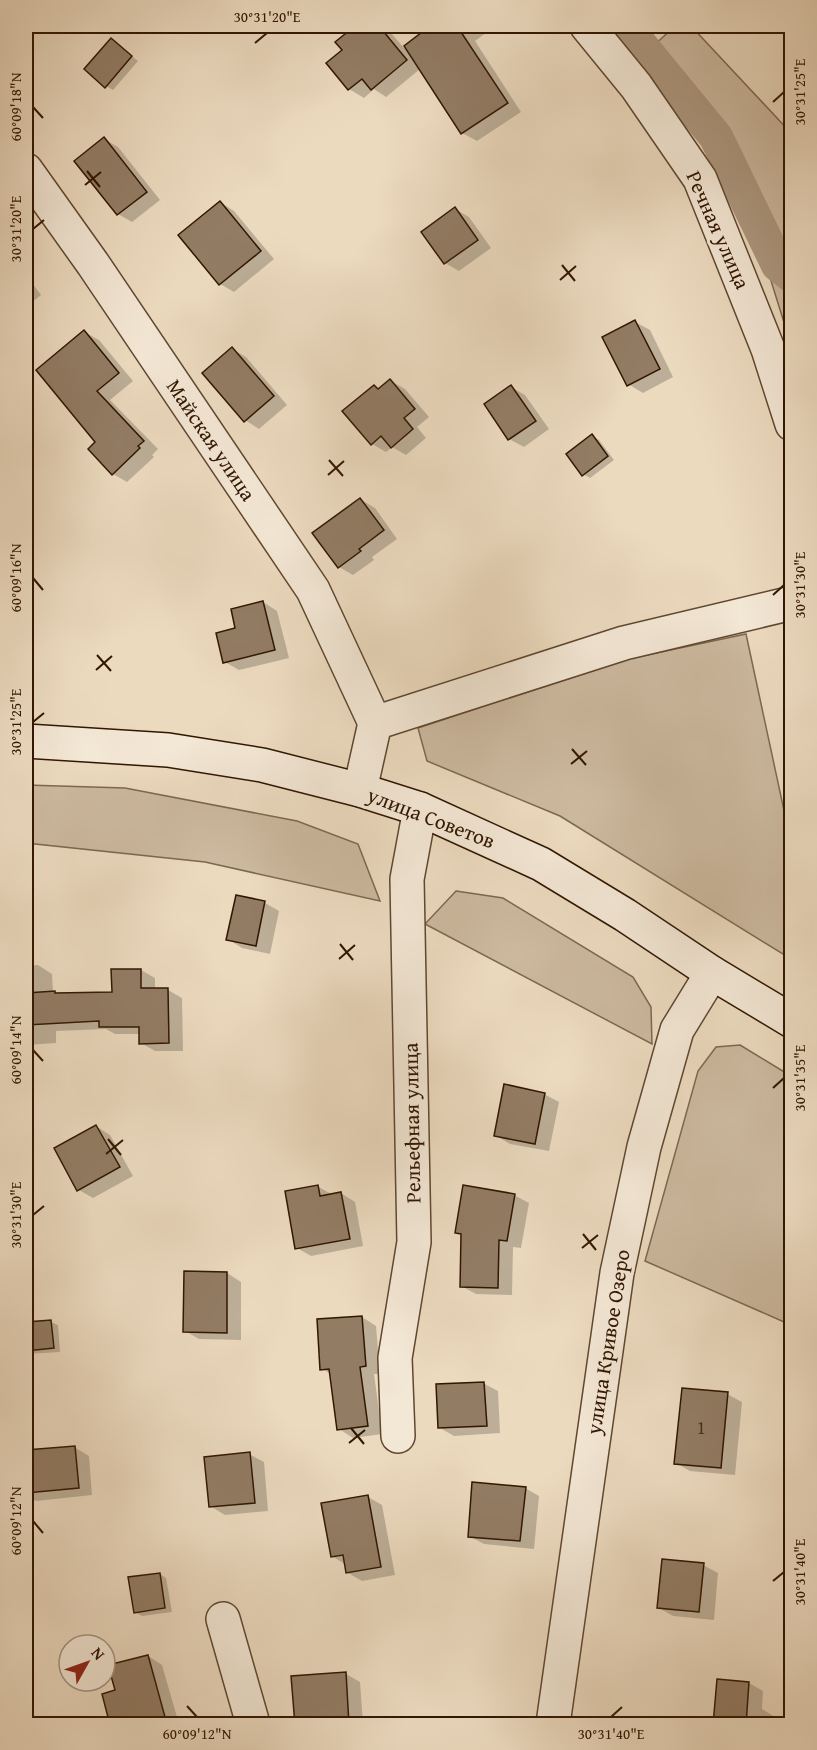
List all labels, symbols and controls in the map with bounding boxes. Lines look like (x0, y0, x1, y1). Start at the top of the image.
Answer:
text: 30°31'20"E (234, 6, 301, 27)
text: 30°31'25"E (789, 58, 810, 125)
text: 60°09'18"N (5, 72, 26, 141)
street label: Речная улица (679, 166, 758, 294)
text: 30°31'20"E (5, 195, 26, 262)
street label: Майская улица (159, 373, 264, 507)
text: 60°09'16"N (5, 543, 26, 612)
text: 30°31'30"E (789, 551, 810, 618)
text: 30°31'25"E (5, 688, 26, 755)
street label: улица Советов (362, 779, 500, 856)
text: 60°09'14"N (5, 1015, 26, 1084)
street label: Рельефная улица (395, 1042, 428, 1204)
text: 30°31'35"E (789, 1044, 810, 1111)
text: 30°31'30"E (5, 1181, 26, 1248)
street label: улица Кривое Озеро (577, 1247, 637, 1438)
house number: 1 (697, 1414, 705, 1441)
text: 60°09'12"N (5, 1486, 26, 1555)
text: 30°31'40"E (789, 1538, 810, 1605)
north arrow (57, 1633, 117, 1693)
text: N (86, 1642, 111, 1665)
text: 60°09'12"N (163, 1723, 232, 1744)
text: 30°31'40"E (578, 1723, 645, 1744)

